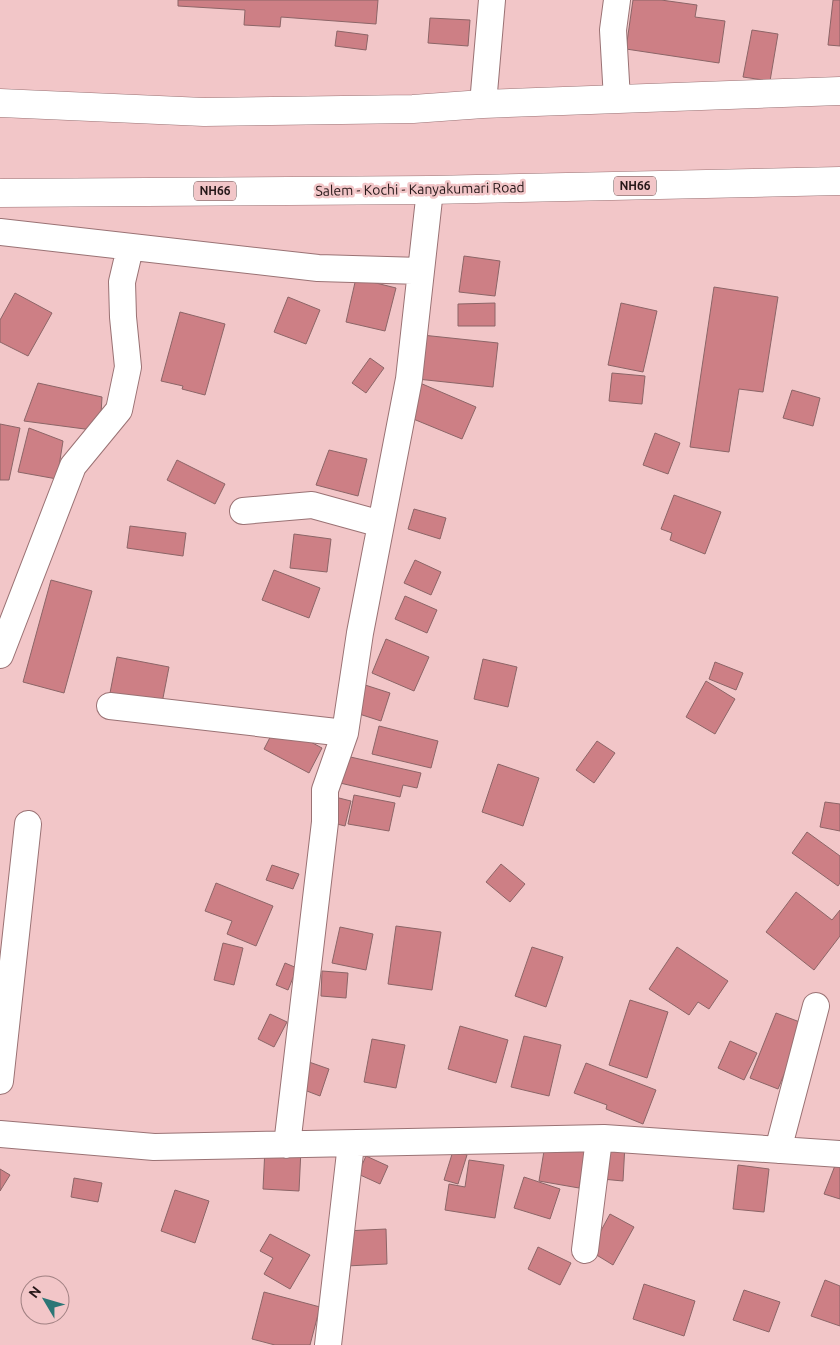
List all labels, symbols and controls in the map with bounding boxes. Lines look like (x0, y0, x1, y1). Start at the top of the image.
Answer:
road number: NH66 (614, 177, 656, 196)
street label: Salem - Kochi - Kanyakumari Road (315, 179, 525, 199)
road number: NH66 (194, 182, 236, 200)
north arrow (20, 1275, 70, 1325)
text: N (25, 1283, 44, 1301)

